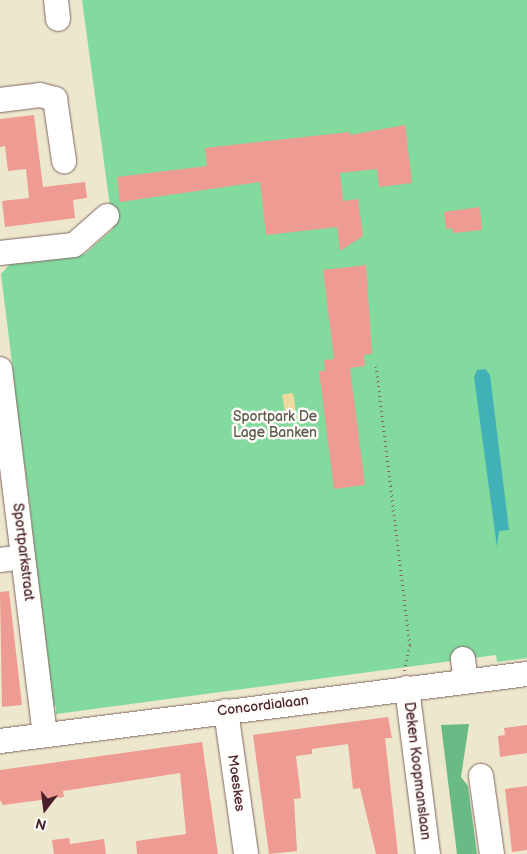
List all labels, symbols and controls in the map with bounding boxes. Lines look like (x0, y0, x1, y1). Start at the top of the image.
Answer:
park label: Sportpark De Lage Banken (233, 409, 317, 442)
street label: Sportparkstraat (9, 502, 37, 602)
street label: Concordialaan (216, 692, 310, 720)
street label: Deken Koopmanslaan (400, 701, 434, 841)
street label: Moeskes (224, 754, 248, 812)
north arrow (20, 784, 70, 834)
text: N (34, 814, 48, 834)

